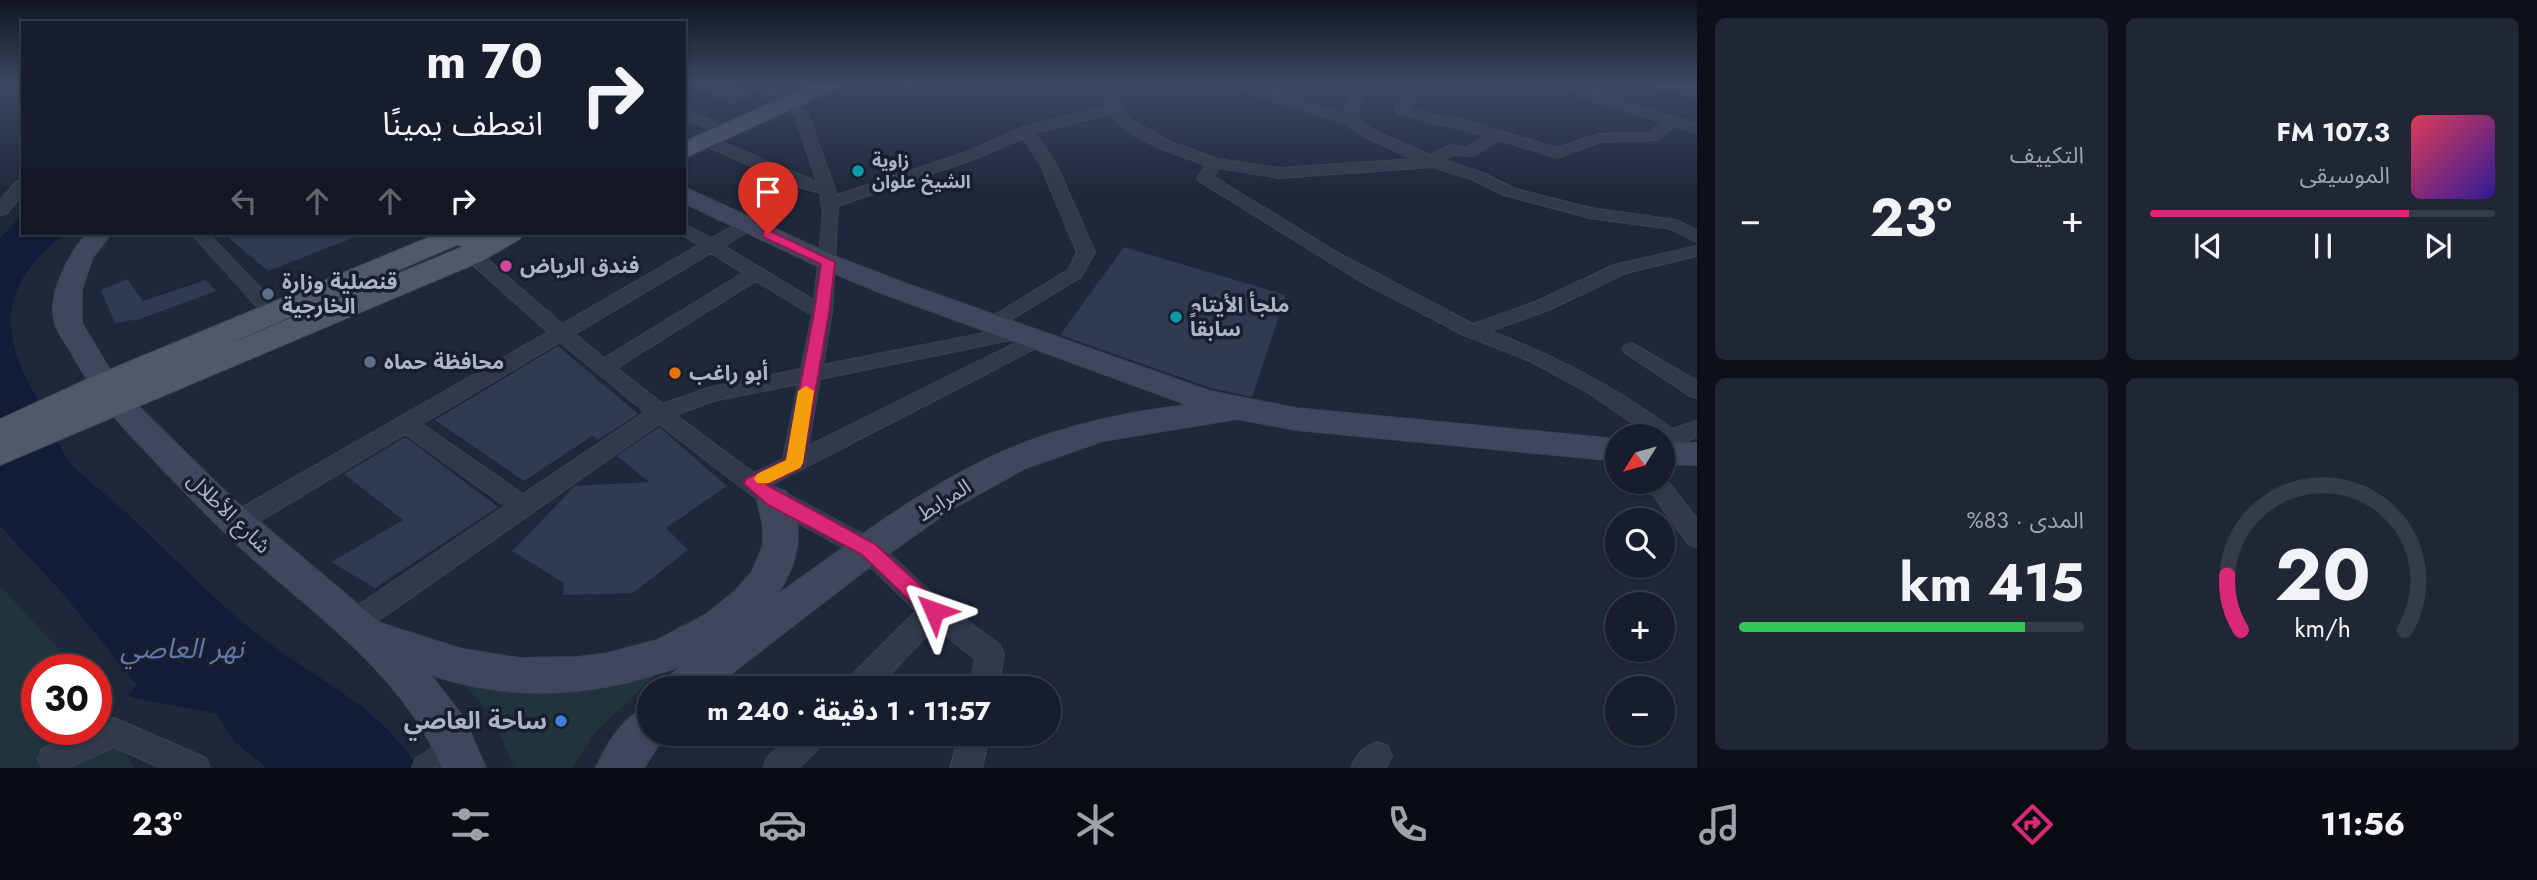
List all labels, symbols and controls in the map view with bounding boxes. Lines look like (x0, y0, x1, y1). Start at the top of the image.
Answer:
text: 70 m (426, 26, 543, 96)
icon: right (567, 49, 658, 140)
text: انعطف يمينًا (382, 101, 543, 147)
text: 107.3 FM (2277, 113, 2390, 151)
text: التكييف (2010, 138, 2084, 172)
place label: زاوية الشيخ علوان (872, 148, 971, 195)
text: الموسيقى (2299, 158, 2390, 192)
pin (738, 162, 798, 234)
marker: زاوية الشيخ علوان (850, 163, 866, 179)
icon: arrive (749, 173, 787, 211)
text: 23° (1870, 180, 1952, 256)
icon: left (225, 182, 263, 220)
icon: ahead (298, 182, 336, 220)
icon: ahead (371, 182, 409, 220)
icon: right (444, 182, 482, 220)
text: − (1739, 191, 1761, 246)
text: + (2061, 191, 2084, 246)
icon: previous (2189, 227, 2227, 265)
icon: pause (2304, 227, 2342, 265)
icon: next (2419, 227, 2457, 265)
place label: فندق الرياض (520, 251, 639, 281)
marker: فندق الرياض (498, 258, 514, 274)
place label: قنصلية وزارة الخارجية (282, 267, 397, 321)
marker: قنصلية وزارة الخارجية (260, 286, 276, 302)
place label: ملجأ الأيتام سابقاً (1189, 290, 1289, 344)
marker: ملجأ الأيتام سابقاً (1168, 309, 1184, 325)
place label: محافظة حماه (384, 347, 504, 377)
marker: محافظة حماه (362, 354, 378, 370)
place label: أبو راغب (689, 358, 768, 388)
marker: أبو راغب (667, 365, 683, 381)
north arrow (1605, 424, 1675, 494)
map controls (1605, 424, 1675, 746)
street label: شارع الأطلال (181, 465, 277, 561)
street label: المرابط (911, 472, 977, 528)
text: المدى · 83% (1966, 503, 2084, 537)
button: search (1605, 508, 1675, 578)
text: 20 (2275, 522, 2370, 627)
text: 415 km (1899, 545, 2084, 621)
position arrow (897, 574, 971, 648)
button: + (1605, 592, 1675, 662)
text: km/h (2294, 610, 2351, 646)
water label: نهر العاصي (120, 628, 246, 670)
speed limit sign: 30 (21, 654, 112, 745)
button: − (1605, 676, 1675, 746)
text: 11:57 · 1 دقيقة · 240 m (707, 692, 991, 730)
place label: ساحة العاصي (404, 703, 547, 741)
marker: ساحة العاصي (553, 713, 569, 729)
icon: filters (446, 800, 495, 849)
icon: car (758, 800, 807, 849)
icon: climate (1071, 800, 1120, 849)
icon: phone (1383, 800, 1432, 849)
icon: music (1695, 800, 1744, 849)
icon: directions (2008, 800, 2057, 849)
text: 23° (132, 801, 182, 847)
text: 11:56 (2320, 801, 2405, 847)

